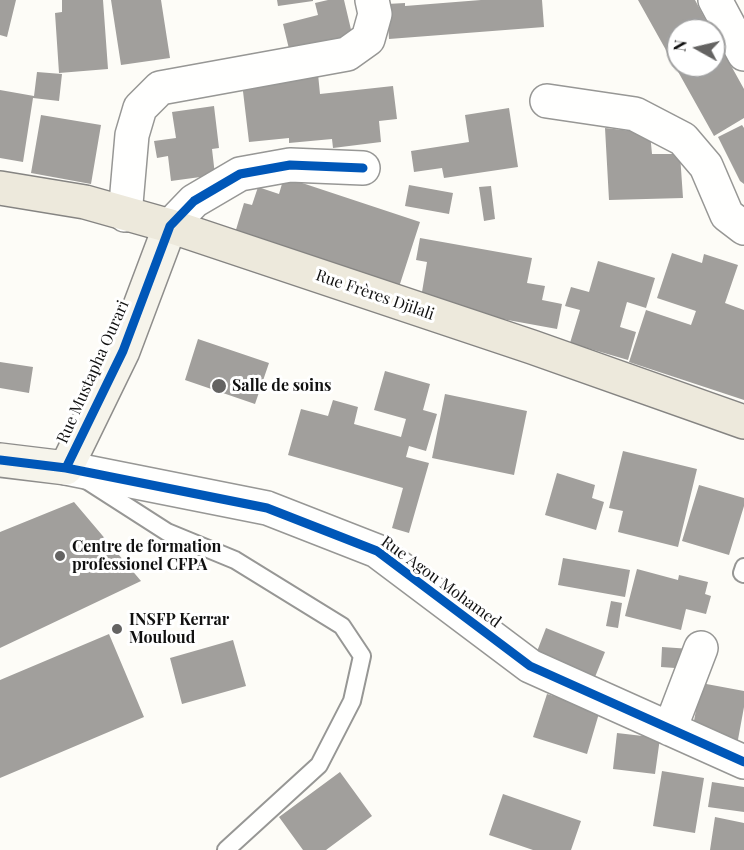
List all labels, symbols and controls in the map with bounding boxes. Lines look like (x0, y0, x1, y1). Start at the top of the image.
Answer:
north arrow (666, 18, 726, 78)
text: N (668, 39, 691, 53)
street label: Rue Frères Djilali (313, 266, 437, 324)
street label: Rue Mustapha Ourari (53, 298, 133, 446)
place label: Salle de soins (232, 376, 331, 396)
marker: Salle de soins (210, 377, 228, 395)
street label: Rue Agou Mohamed (377, 532, 505, 632)
place label: Centre de formation professionel CFPA (72, 537, 221, 575)
marker: Centre de formation professionel CFPA (53, 549, 67, 563)
place label: INSFP Kerrar Mouloud (129, 610, 229, 648)
marker: INSFP Kerrar Mouloud (110, 622, 124, 636)

